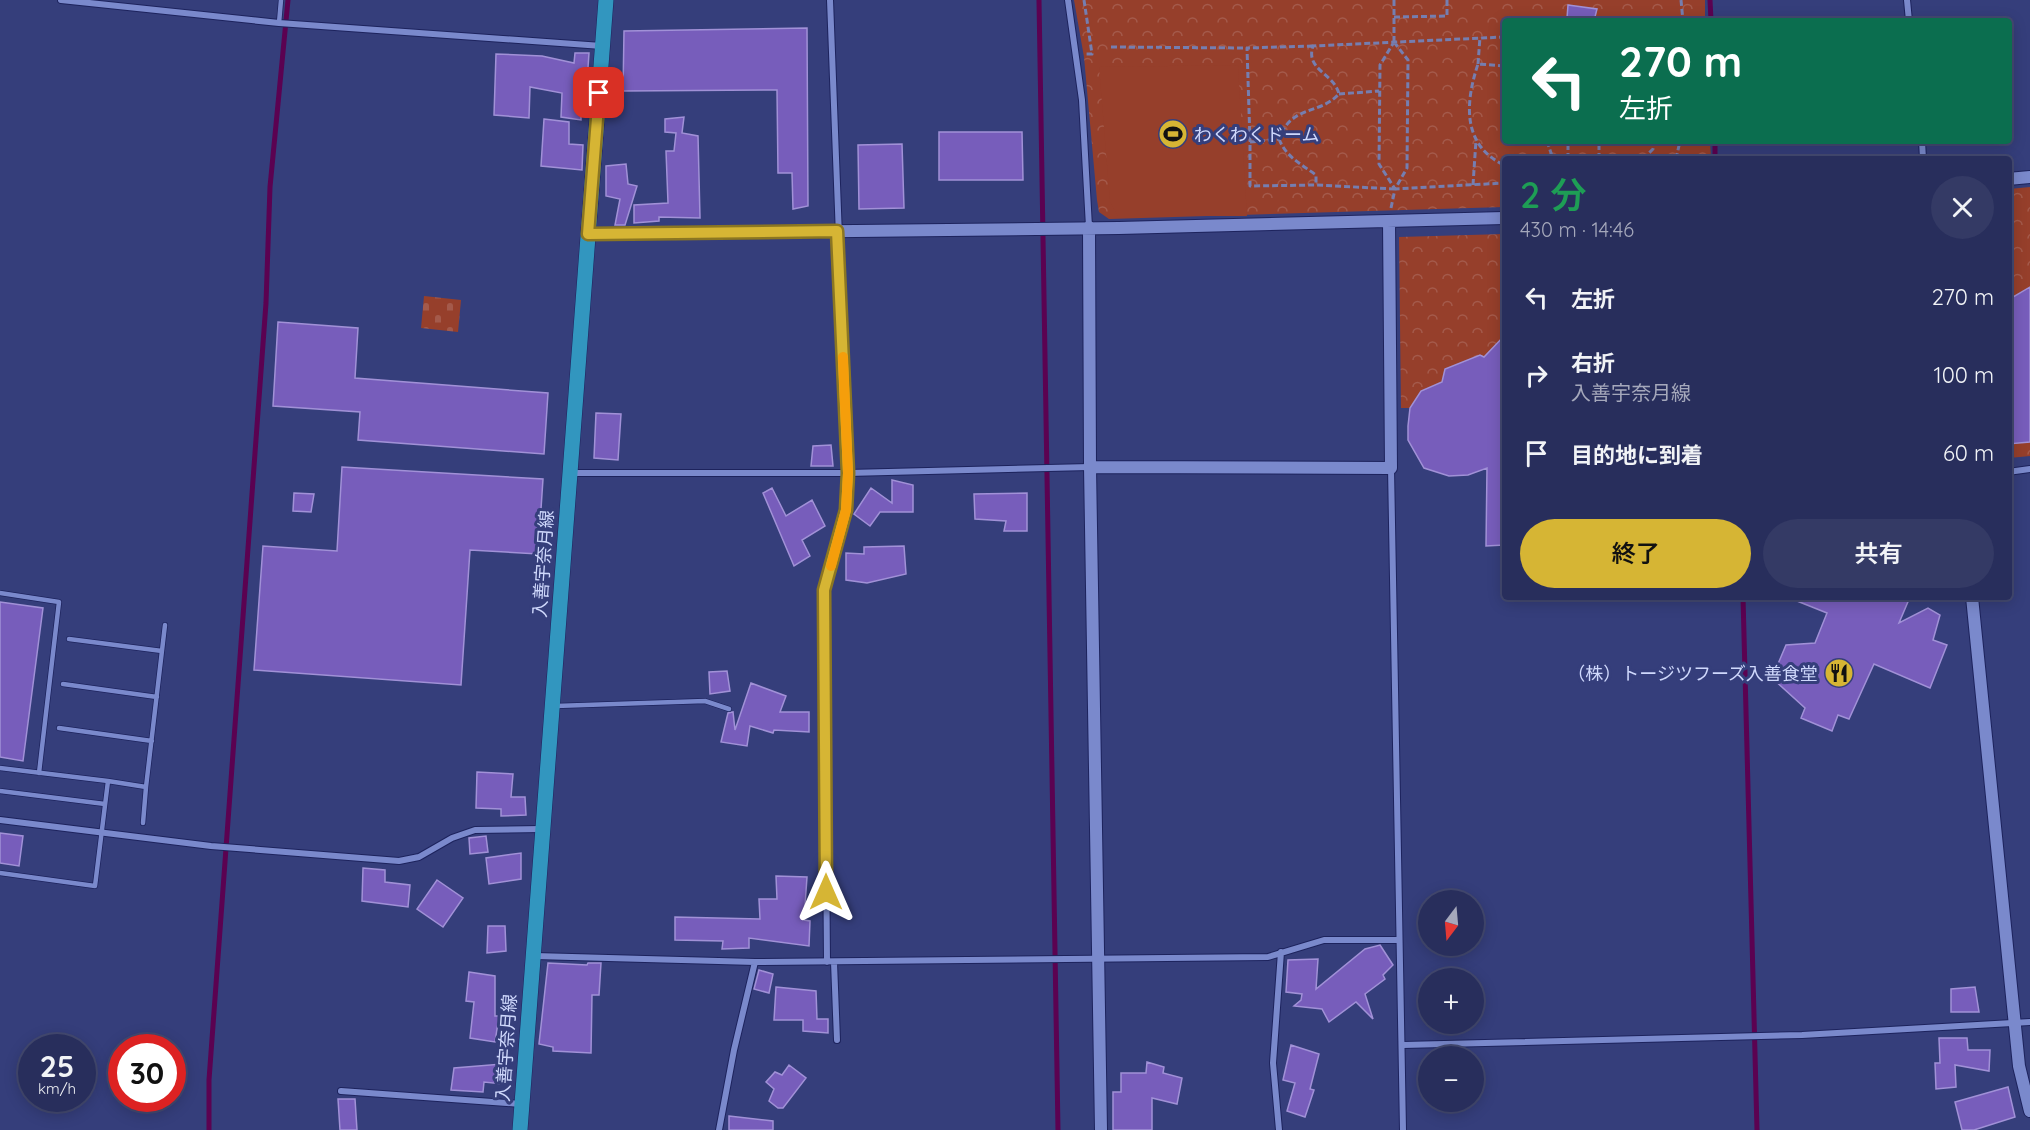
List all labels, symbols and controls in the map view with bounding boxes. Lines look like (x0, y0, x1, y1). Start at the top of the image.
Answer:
text: 270 m (1619, 35, 1742, 88)
icon: left (1520, 42, 1598, 120)
pin (573, 67, 624, 118)
icon: arrive (582, 76, 615, 109)
text: 左折 (1619, 91, 1673, 125)
sports icon: わくわくドーム (1157, 118, 1189, 150)
place label: わくわくドーム (1194, 123, 1319, 146)
text: 2 分 (1520, 172, 1586, 217)
button: close (1931, 176, 1994, 239)
text: 430 m · 14:46 (1520, 217, 1634, 242)
icon: left (1520, 281, 1553, 314)
text: 270 m (1932, 283, 1994, 311)
text: 左折 (1571, 285, 1615, 313)
text: 右折 (1571, 349, 1615, 377)
icon: right (1520, 359, 1553, 392)
text: 100 m (1934, 361, 1994, 389)
text: 入善宇奈月線 (1571, 380, 1691, 405)
icon: arrive (1520, 437, 1553, 470)
text: 60 m (1943, 439, 1994, 467)
text: 目的地に到着 (1571, 441, 1703, 469)
street label: 入善宇奈月線 (528, 509, 558, 619)
button: 終了 (1520, 519, 1751, 588)
button: 共有 (1763, 519, 1994, 588)
restaurant icon: （株）トージツフーズ入善食堂 (1823, 657, 1855, 689)
place label: （株）トージツフーズ入善食堂 (1567, 662, 1818, 685)
position arrow (794, 860, 858, 924)
north arrow (1418, 890, 1484, 956)
map controls (1418, 890, 1484, 1112)
button: + (1418, 968, 1484, 1034)
street label: 入善宇奈月線 (491, 993, 521, 1103)
speed limit sign: 30 (108, 1034, 186, 1112)
button: − (1418, 1046, 1484, 1112)
text: 25 (40, 1047, 74, 1085)
text: km/h (38, 1079, 76, 1098)

